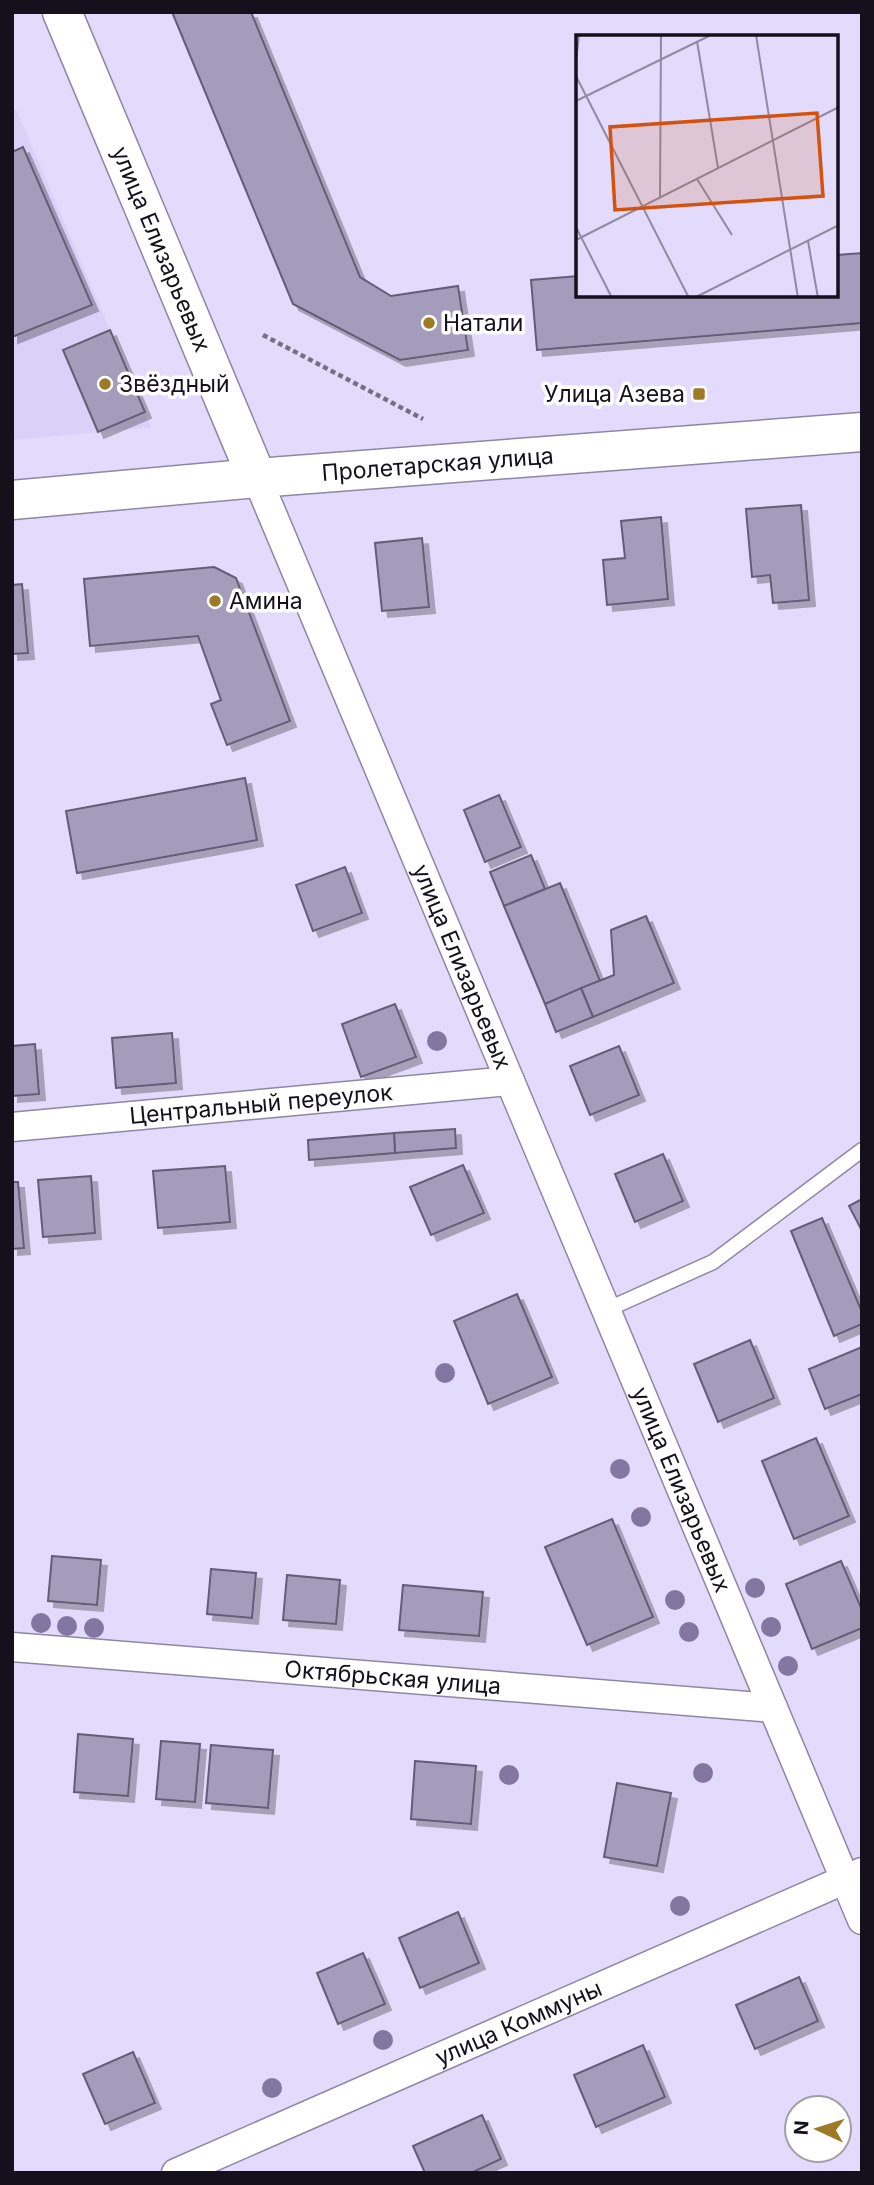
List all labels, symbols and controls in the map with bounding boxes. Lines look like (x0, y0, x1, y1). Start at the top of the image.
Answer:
inset map (576, 35, 839, 298)
street label: улица Елизарьевых (106, 142, 217, 356)
place label: Натали (443, 309, 523, 337)
marker: Натали (421, 315, 437, 331)
place label: Звёздный (119, 370, 230, 398)
marker: Звёздный (97, 376, 113, 392)
place label: Улица Азева (544, 380, 685, 408)
marker: Улица Азева (691, 386, 707, 402)
street label: Пролетарская улица (321, 442, 554, 487)
place label: Амина (229, 587, 303, 615)
marker: Амина (207, 593, 223, 609)
street label: улица Елизарьевых (407, 860, 517, 1073)
street label: Центральный переулок (128, 1078, 394, 1130)
street label: улица Елизарьевых (626, 1383, 737, 1596)
street label: Октябрьская улица (283, 1655, 502, 1700)
street label: улица Коммуны (431, 1974, 606, 2072)
north arrow (783, 2094, 853, 2164)
text: N (790, 2120, 814, 2136)

